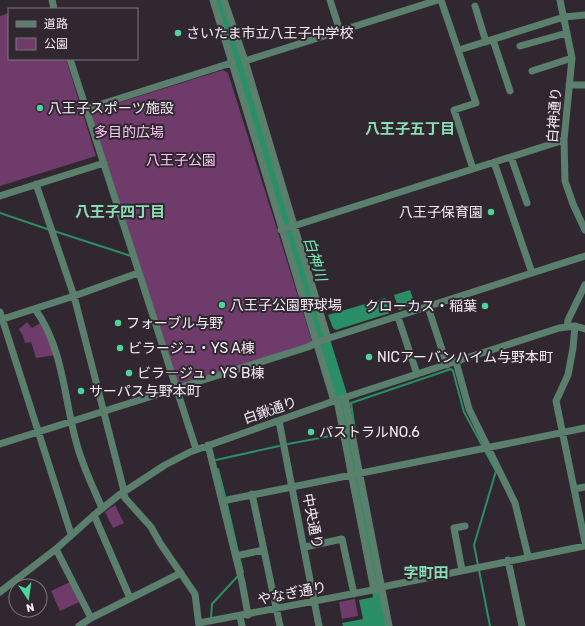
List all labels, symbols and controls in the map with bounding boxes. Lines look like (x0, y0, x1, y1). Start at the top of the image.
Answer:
legend (8, 8, 138, 60)
text: 道路 (44, 17, 68, 31)
place label: さいたま市立八王子中学校 (186, 25, 354, 42)
marker: さいたま市立八王子中学校 (173, 28, 183, 38)
text: 公園 (44, 37, 68, 51)
street label: 白神通り (544, 87, 565, 144)
place label: 八王子スポーツ施設 (48, 100, 174, 117)
marker: 八王子スポーツ施設 (35, 103, 45, 113)
district label: 八王子五丁目 (365, 120, 455, 138)
park label: 多目的広場 (94, 124, 164, 141)
park label: 八王子公園 (146, 152, 216, 169)
district label: 八王子四丁目 (75, 203, 165, 221)
place label: 八王子保育園 (399, 204, 483, 221)
marker: 八王子保育園 (486, 207, 496, 217)
water label: 白神川 (300, 235, 331, 285)
place label: 八王子公園野球場 (230, 297, 342, 314)
place label: クローカス・稲葉 (365, 298, 477, 315)
marker: 八王子公園野球場 (217, 300, 227, 310)
marker: クローカス・稲葉 (480, 301, 490, 311)
place label: フォーブル与野 (126, 315, 223, 332)
marker: フォーブル与野 (113, 318, 123, 328)
place label: ビラージュ・YS A棟 (128, 340, 255, 357)
marker: ビラージュ・YS A棟 (115, 343, 125, 353)
place label: NICアーバンハイム与野本町 (377, 349, 553, 366)
marker: NICアーバンハイム与野本町 (364, 352, 374, 362)
place label: ビラ―ジュ・YS B棟 (137, 365, 264, 382)
marker: ビラ―ジュ・YS B棟 (124, 368, 134, 378)
place label: サーパス与野本町 (89, 383, 201, 400)
marker: サーパス与野本町 (76, 386, 86, 396)
street label: 白鍬通り (241, 393, 299, 428)
place label: パストラルNO.6 (319, 424, 420, 441)
marker: パストラルNO.6 (306, 427, 316, 437)
street label: 中央通り (299, 492, 326, 550)
district label: 字町田 (403, 564, 449, 582)
north arrow (8, 578, 48, 618)
street label: やなぎ通り (256, 578, 328, 609)
text: N (25, 600, 35, 614)

